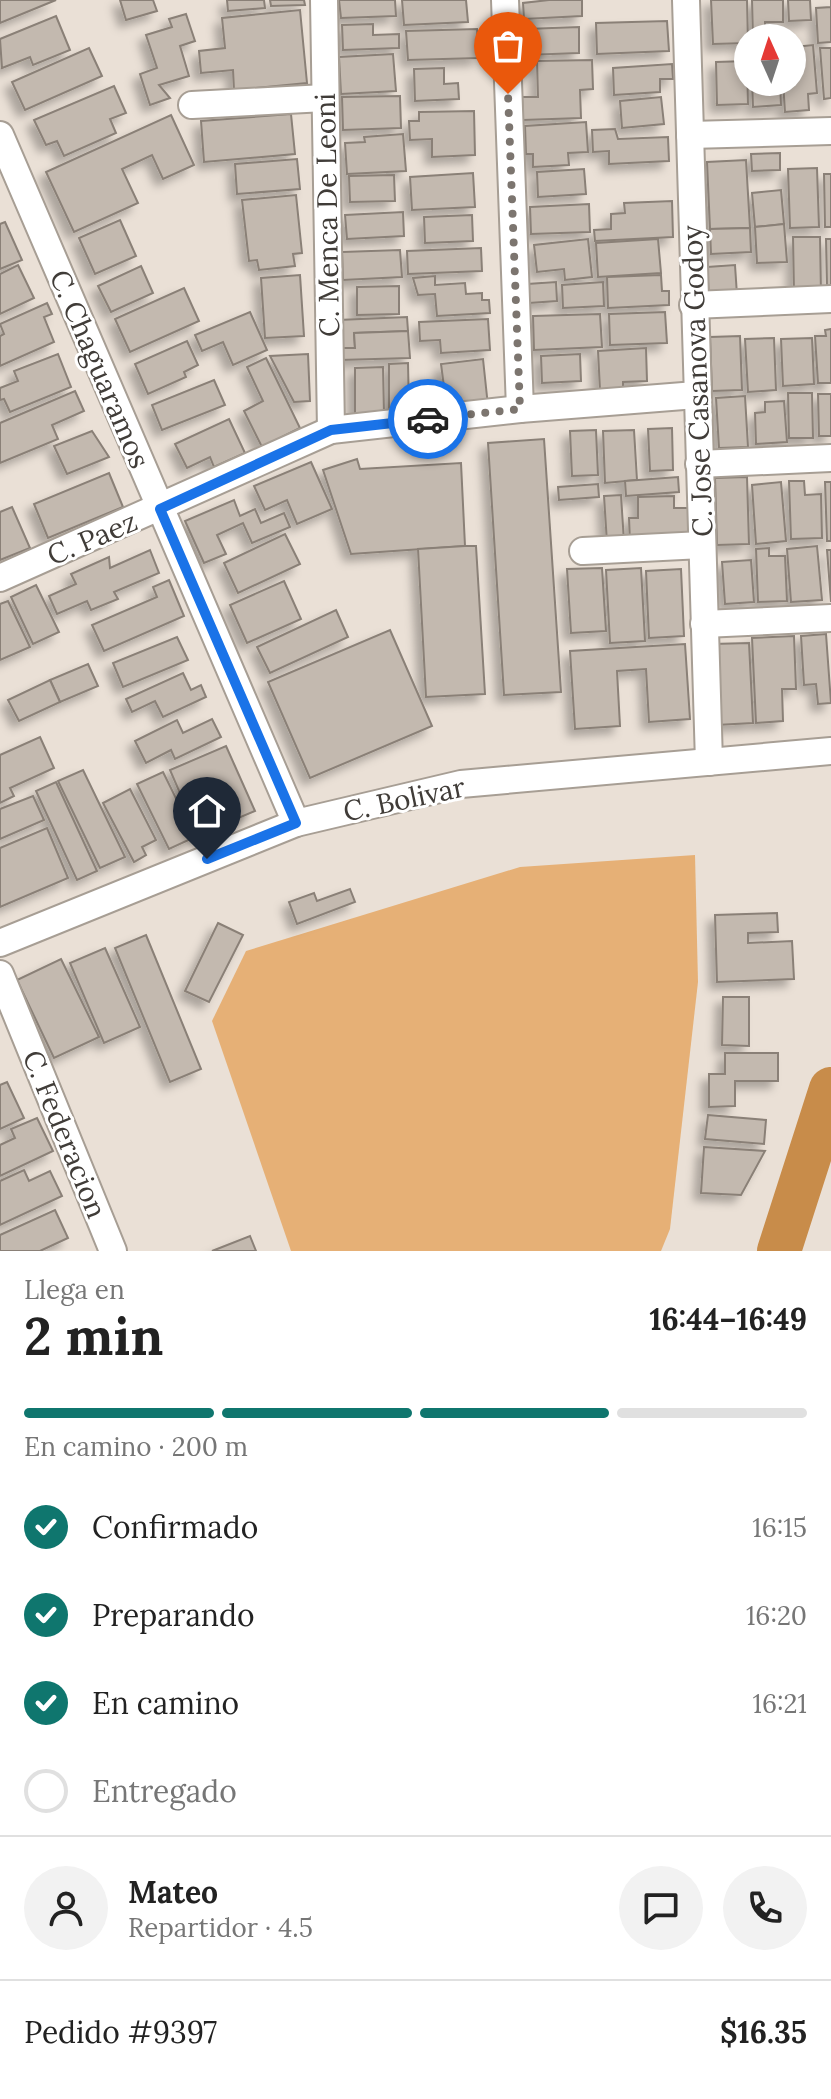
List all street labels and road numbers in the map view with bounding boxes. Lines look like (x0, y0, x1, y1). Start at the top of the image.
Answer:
street label: C. Menca De Leoni (307, 93, 347, 337)
street label: C. Jose Casanova Godoy (674, 224, 720, 537)
street label: C. Chaguaramos (42, 264, 158, 474)
street label: C. Paez (41, 503, 143, 573)
street label: C. Bolivar (340, 769, 468, 829)
street label: C. Federacion (15, 1045, 115, 1223)

